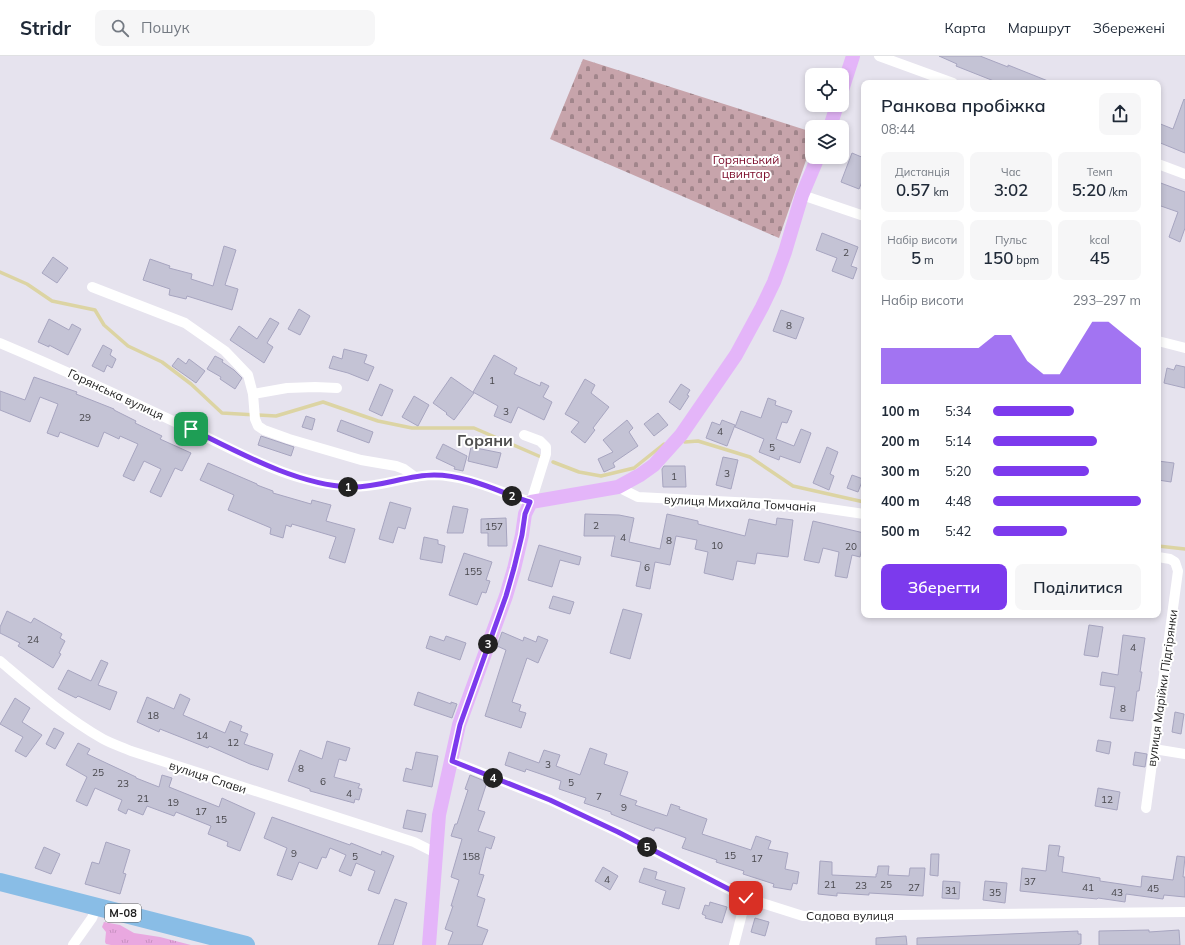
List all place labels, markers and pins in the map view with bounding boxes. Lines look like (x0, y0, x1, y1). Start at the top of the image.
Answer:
pin (174, 412, 208, 446)
pin: 1 (338, 477, 358, 497)
pin: 2 (502, 486, 522, 506)
pin: 3 (478, 634, 498, 654)
pin: 4 (483, 768, 503, 788)
pin: 5 (637, 837, 657, 857)
pin (729, 881, 763, 915)

